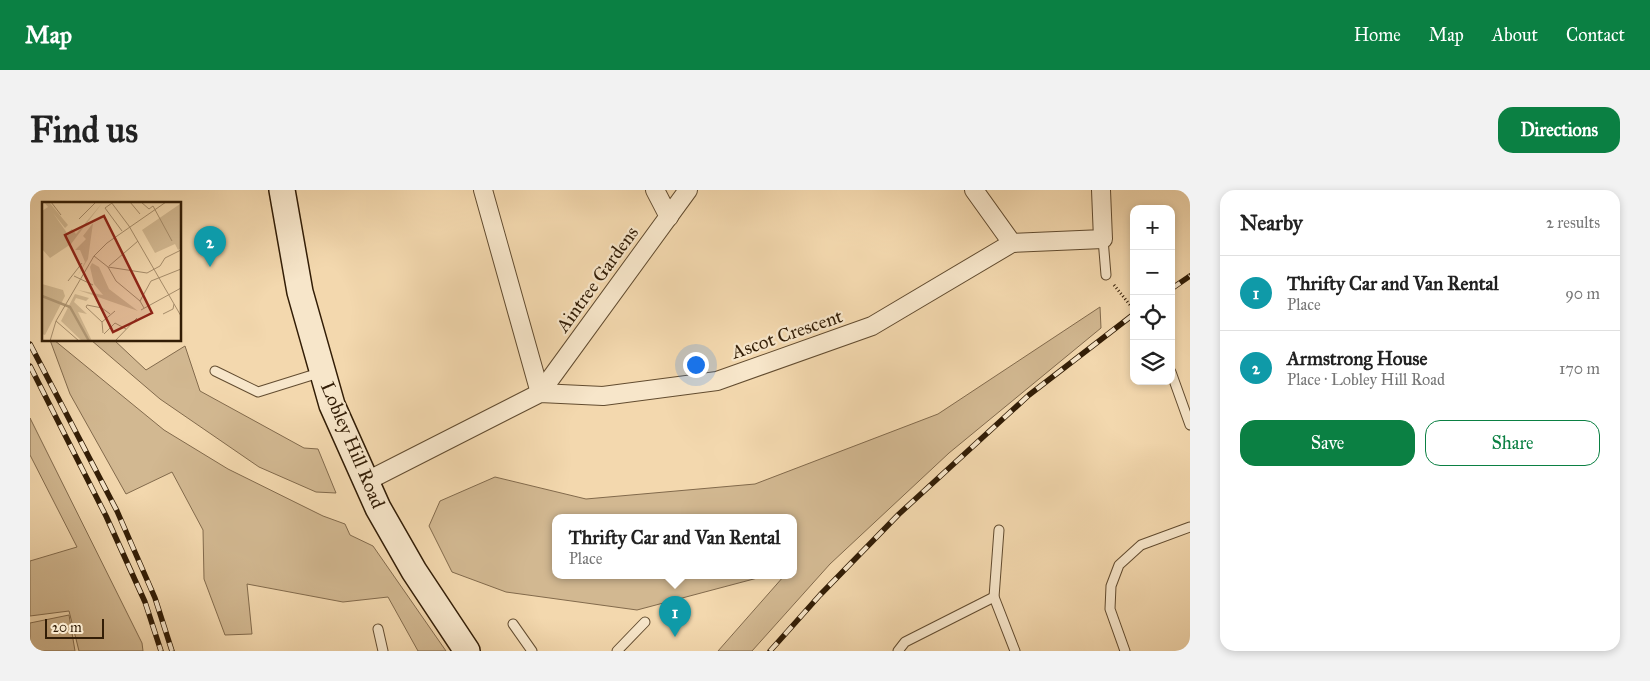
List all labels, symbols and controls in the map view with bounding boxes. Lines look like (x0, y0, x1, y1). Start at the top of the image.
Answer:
text: Map (25, 20, 72, 50)
text: Home (1354, 24, 1401, 46)
text: Map (1429, 24, 1464, 46)
text: About (1492, 24, 1538, 46)
text: Contact (1566, 24, 1625, 46)
button: Directions (1498, 107, 1620, 153)
text: Find us (30, 109, 138, 152)
inset map (42, 202, 181, 341)
map controls (1130, 205, 1175, 385)
button: + (1130, 205, 1175, 250)
text: Nearby (1240, 210, 1303, 236)
text: 2 results (1546, 213, 1600, 232)
street label: Aintree Gardens (550, 221, 643, 337)
pin: 2 (194, 226, 226, 267)
button: − (1130, 250, 1175, 295)
text: Thrifty Car and Van Rental (1287, 272, 1499, 295)
text: 1 (1253, 284, 1259, 303)
text: 90 m (1565, 284, 1600, 303)
button: locate (1130, 295, 1175, 340)
text: Place (1287, 295, 1321, 314)
street label: Ascot Crescent (728, 304, 846, 364)
button: layers (1130, 340, 1175, 385)
text: Armstrong House (1287, 347, 1427, 370)
your location (683, 352, 709, 378)
text: 2 (1252, 359, 1260, 378)
text: 170 m (1559, 359, 1600, 378)
text: Place · Lobley Hill Road (1287, 370, 1445, 389)
street label: Lobley Hill Road (316, 378, 390, 512)
button: Save (1240, 420, 1415, 466)
button: Share (1425, 420, 1600, 466)
popup (552, 514, 797, 579)
text: Thrifty Car and Van Rental (569, 526, 780, 549)
text: Place (569, 549, 602, 568)
pin: 1 (659, 596, 691, 637)
scale bar (45, 616, 104, 639)
text: 20 m (52, 619, 82, 636)

